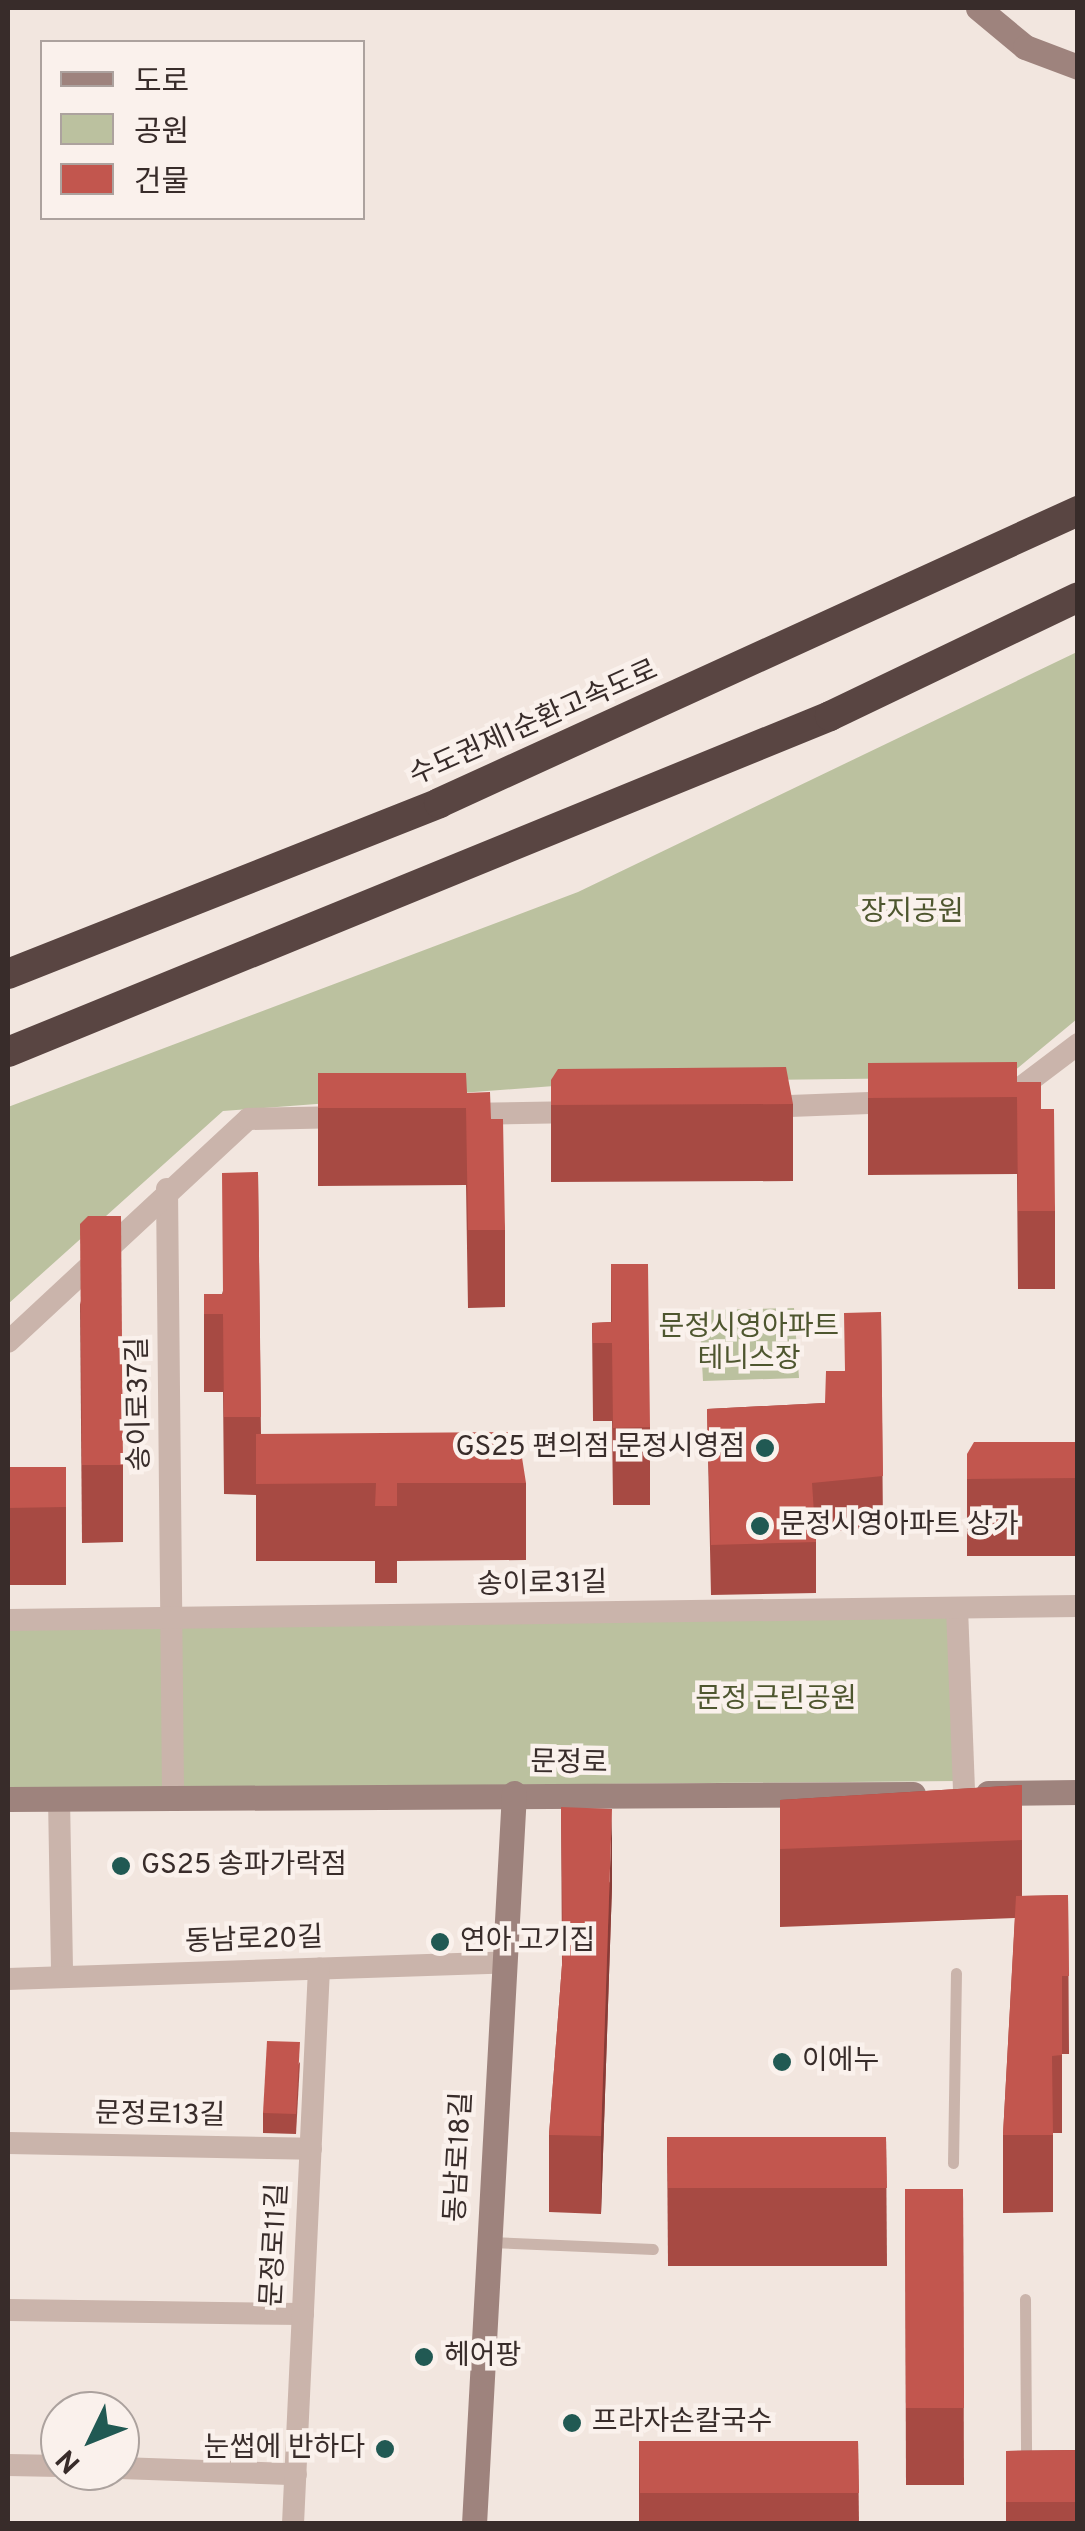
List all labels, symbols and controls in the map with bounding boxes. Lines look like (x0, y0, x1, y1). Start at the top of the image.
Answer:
legend (40, 40, 365, 220)
text: 도로 (134, 65, 189, 102)
text: 공원 (134, 115, 189, 152)
text: 건물 (134, 165, 189, 202)
street label: 수도권제1순환고속도로 (405, 654, 663, 794)
park label: 장지공원 (860, 896, 964, 930)
park label: 문정시영아파트 테니스장 (659, 1311, 839, 1377)
street label: 송이로37길 (122, 1337, 158, 1471)
place label: GS25 편의점 문정시영점 (455, 1431, 745, 1465)
marker: GS25 편의점 문정시영점 (754, 1437, 776, 1459)
place label: 문정시영아파트 상가 (780, 1509, 1018, 1543)
marker: 문정시영아파트 상가 (749, 1515, 771, 1537)
street label: 송이로31길 (477, 1567, 607, 1603)
park label: 문정 근린공원 (695, 1683, 857, 1717)
street label: 문정로 (530, 1747, 608, 1781)
place label: GS25 송파가락점 (141, 1849, 347, 1883)
marker: GS25 송파가락점 (110, 1855, 132, 1877)
street label: 동남로20길 (184, 1922, 324, 1960)
place label: 연아 고기집 (460, 1925, 595, 1959)
marker: 연아 고기집 (429, 1931, 451, 1953)
place label: 이에누 (802, 2045, 879, 2079)
marker: 이에누 (771, 2051, 793, 2073)
street label: 동남로18길 (440, 2091, 480, 2223)
street label: 문정로13길 (95, 2098, 225, 2134)
street label: 문정로11길 (256, 2182, 296, 2308)
place label: 헤어팡 (444, 2340, 521, 2374)
marker: 헤어팡 (413, 2346, 435, 2368)
north arrow (40, 2391, 140, 2491)
place label: 프라자손칼국수 (592, 2406, 772, 2440)
marker: 프라자손칼국수 (561, 2412, 583, 2434)
place label: 눈썹에 반하다 (204, 2432, 365, 2466)
marker: 눈썹에 반하다 (374, 2438, 396, 2460)
text: N (50, 2440, 90, 2480)

